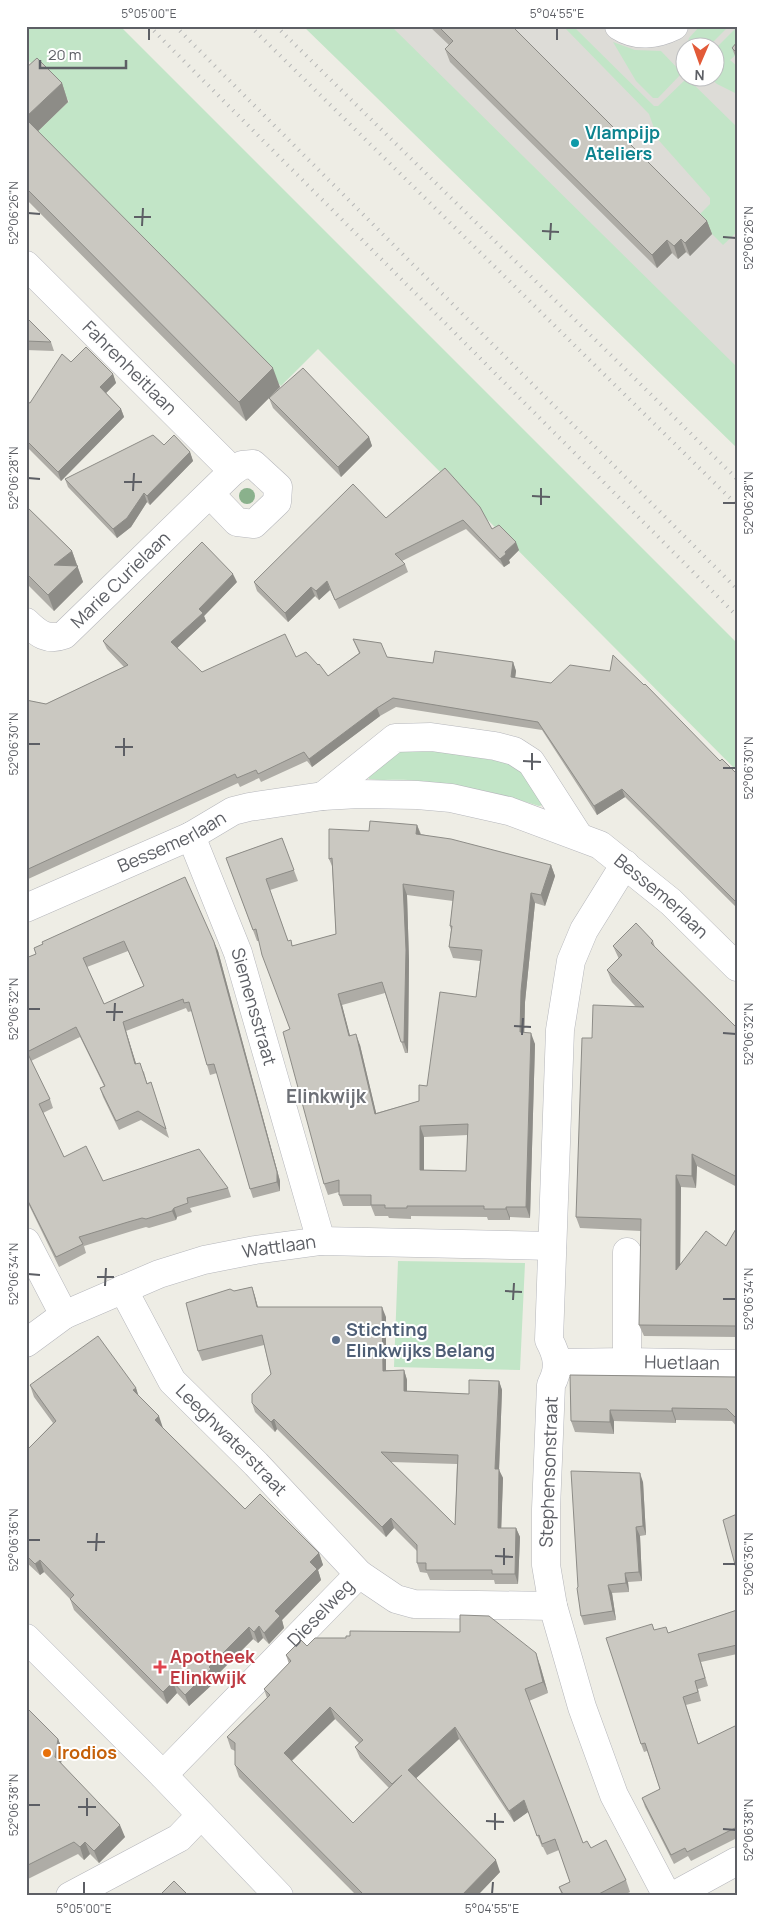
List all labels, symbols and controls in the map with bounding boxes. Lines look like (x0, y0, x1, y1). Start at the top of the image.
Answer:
text: 5°05'00"E (121, 5, 177, 22)
text: 5°04'55"E (530, 5, 584, 22)
scale bar (40, 38, 126, 70)
north arrow (676, 38, 726, 88)
text: 20 m (48, 44, 81, 65)
text: N (694, 66, 705, 85)
place label: Vlampijp Ateliers (585, 120, 660, 165)
marker: Vlampijp Ateliers (569, 137, 581, 149)
text: 52°06'26"N (5, 181, 22, 245)
text: 52°06'26"N (740, 206, 757, 270)
street label: Fahrenheitlaan (78, 315, 183, 420)
text: 52°06'28"N (5, 447, 22, 509)
text: 52°06'28"N (740, 472, 757, 534)
street label: Marie Curielaan (65, 526, 175, 633)
text: 52°06'30"N (5, 712, 22, 776)
text: 52°06'30"N (740, 736, 757, 800)
street label: Bessemerlaan (113, 805, 230, 878)
street label: Bessemerlaan (610, 848, 714, 943)
street label: Siemensstraat (226, 945, 283, 1068)
text: 52°06'32"N (5, 978, 22, 1040)
text: 52°06'32"N (740, 1003, 757, 1065)
district label: Elinkwijk (286, 1083, 367, 1109)
street label: Wattlaan (240, 1229, 317, 1263)
text: 52°06'34"N (5, 1243, 22, 1305)
text: 52°06'34"N (740, 1268, 757, 1330)
place label: Stichting Elinkwijks Belang (346, 1317, 495, 1362)
marker: Stichting Elinkwijks Belang (330, 1334, 342, 1346)
street label: Huetlaan (644, 1349, 720, 1375)
street label: Leeghwaterstraat (171, 1378, 293, 1501)
street label: Stephensonstraat (533, 1396, 563, 1548)
text: 52°06'36"N (5, 1508, 22, 1572)
text: 52°06'36"N (740, 1532, 757, 1596)
street label: Dieselweg (282, 1573, 359, 1652)
place label: Apotheek Elinkwijk (170, 1644, 256, 1689)
marker: Apotheek Elinkwijk (154, 1661, 166, 1673)
place label: Irodios (57, 1740, 117, 1764)
marker: Irodios (41, 1747, 53, 1759)
text: 52°06'38"N (5, 1774, 22, 1836)
text: 52°06'38"N (740, 1799, 757, 1861)
text: 5°05'00"E (56, 1900, 112, 1917)
text: 5°04'55"E (465, 1900, 519, 1917)

